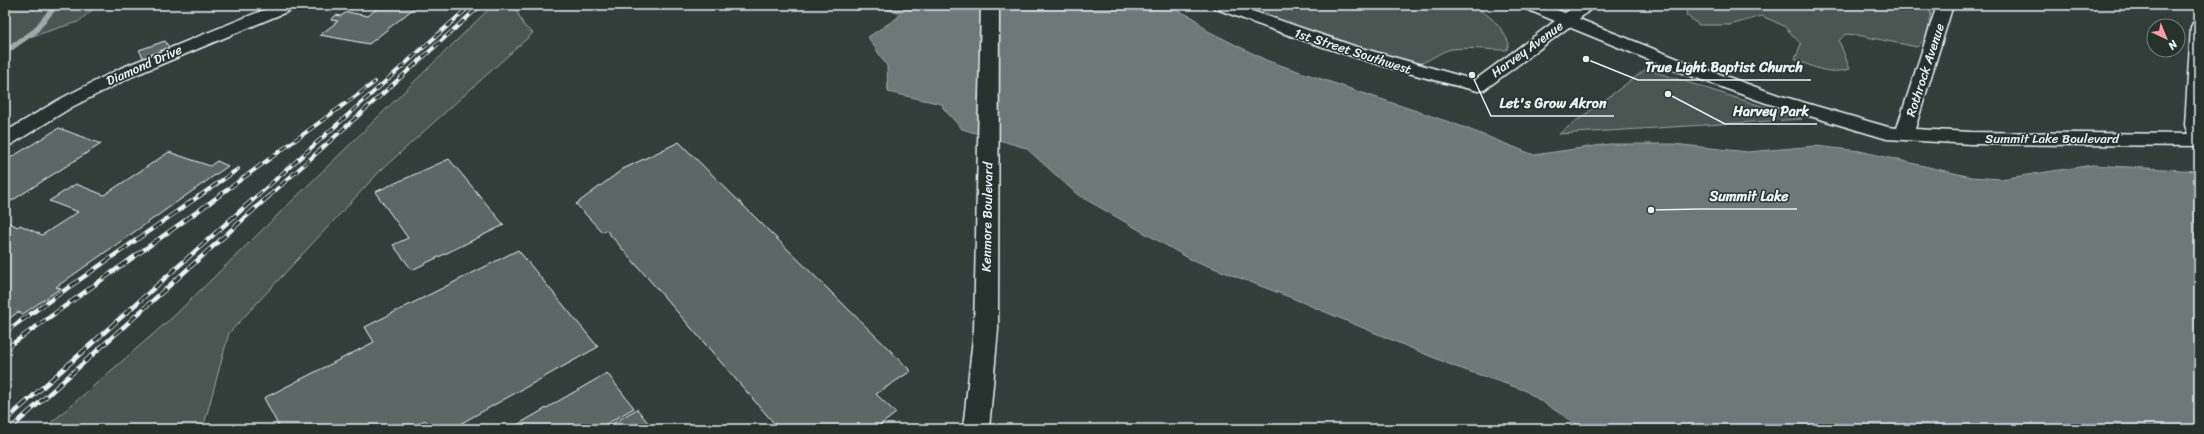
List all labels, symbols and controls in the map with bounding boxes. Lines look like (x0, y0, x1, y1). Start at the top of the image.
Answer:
street label: Harvey Avenue (1486, 14, 1569, 83)
north arrow (2146, 18, 2186, 58)
street label: Rothrock Avenue (1899, 20, 1951, 120)
street label: 1st Street Southwest (1291, 21, 1415, 81)
text: N (2163, 35, 2183, 55)
street label: Diamond Drive (102, 38, 186, 92)
callout: True Light Baptist Church (1638, 54, 1811, 80)
text: True Light Baptist Church (1645, 55, 1804, 80)
callout: Let's Grow Akron (1491, 90, 1614, 116)
text: Let's Grow Akron (1499, 91, 1607, 116)
callout: Harvey Park (1725, 98, 1817, 124)
text: Harvey Park (1732, 99, 1810, 124)
street label: Summit Lake Boulevard (1985, 127, 2120, 150)
street label: Kenmore Boulevard (975, 161, 999, 272)
callout: Summit Lake (1701, 183, 1797, 209)
text: Summit Lake (1708, 184, 1789, 209)

